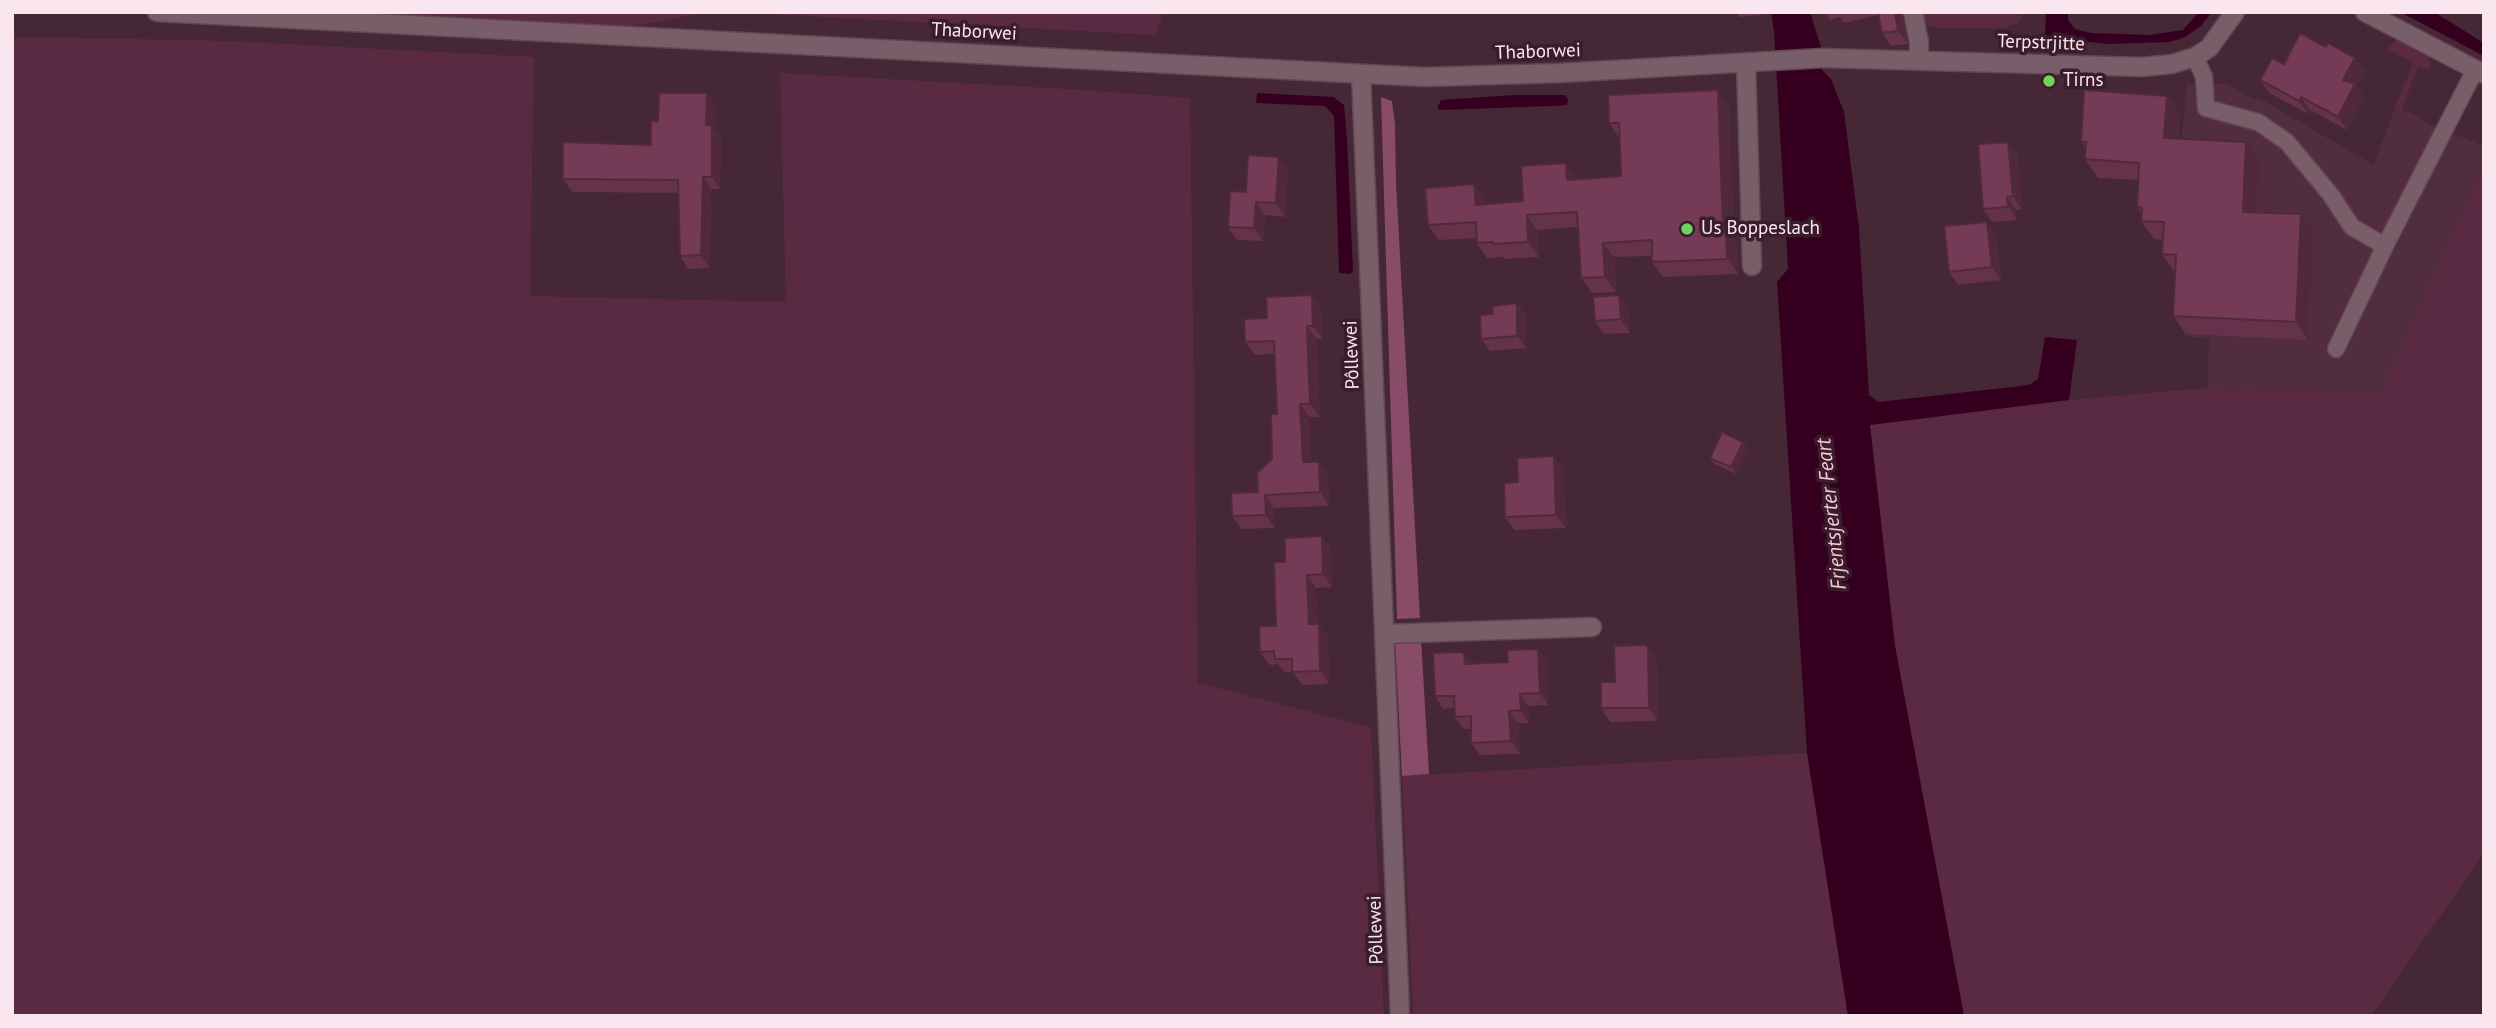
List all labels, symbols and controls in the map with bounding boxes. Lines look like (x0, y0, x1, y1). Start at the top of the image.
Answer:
street label: Thaborwei (931, 18, 1017, 46)
street label: Terpstrjitte (1997, 30, 2085, 56)
street label: Thaborwei (1495, 39, 1581, 65)
place label: Tirns (2063, 70, 2103, 92)
marker: Tirns (2041, 73, 2057, 89)
place label: Us Boppeslach (1701, 218, 1820, 240)
marker: Us Boppeslach (1679, 221, 1695, 237)
street label: Pôllewei (1339, 320, 1365, 390)
water label: Frjentsjerter Feart (1812, 437, 1852, 591)
street label: Pôllewei (1363, 895, 1389, 965)

